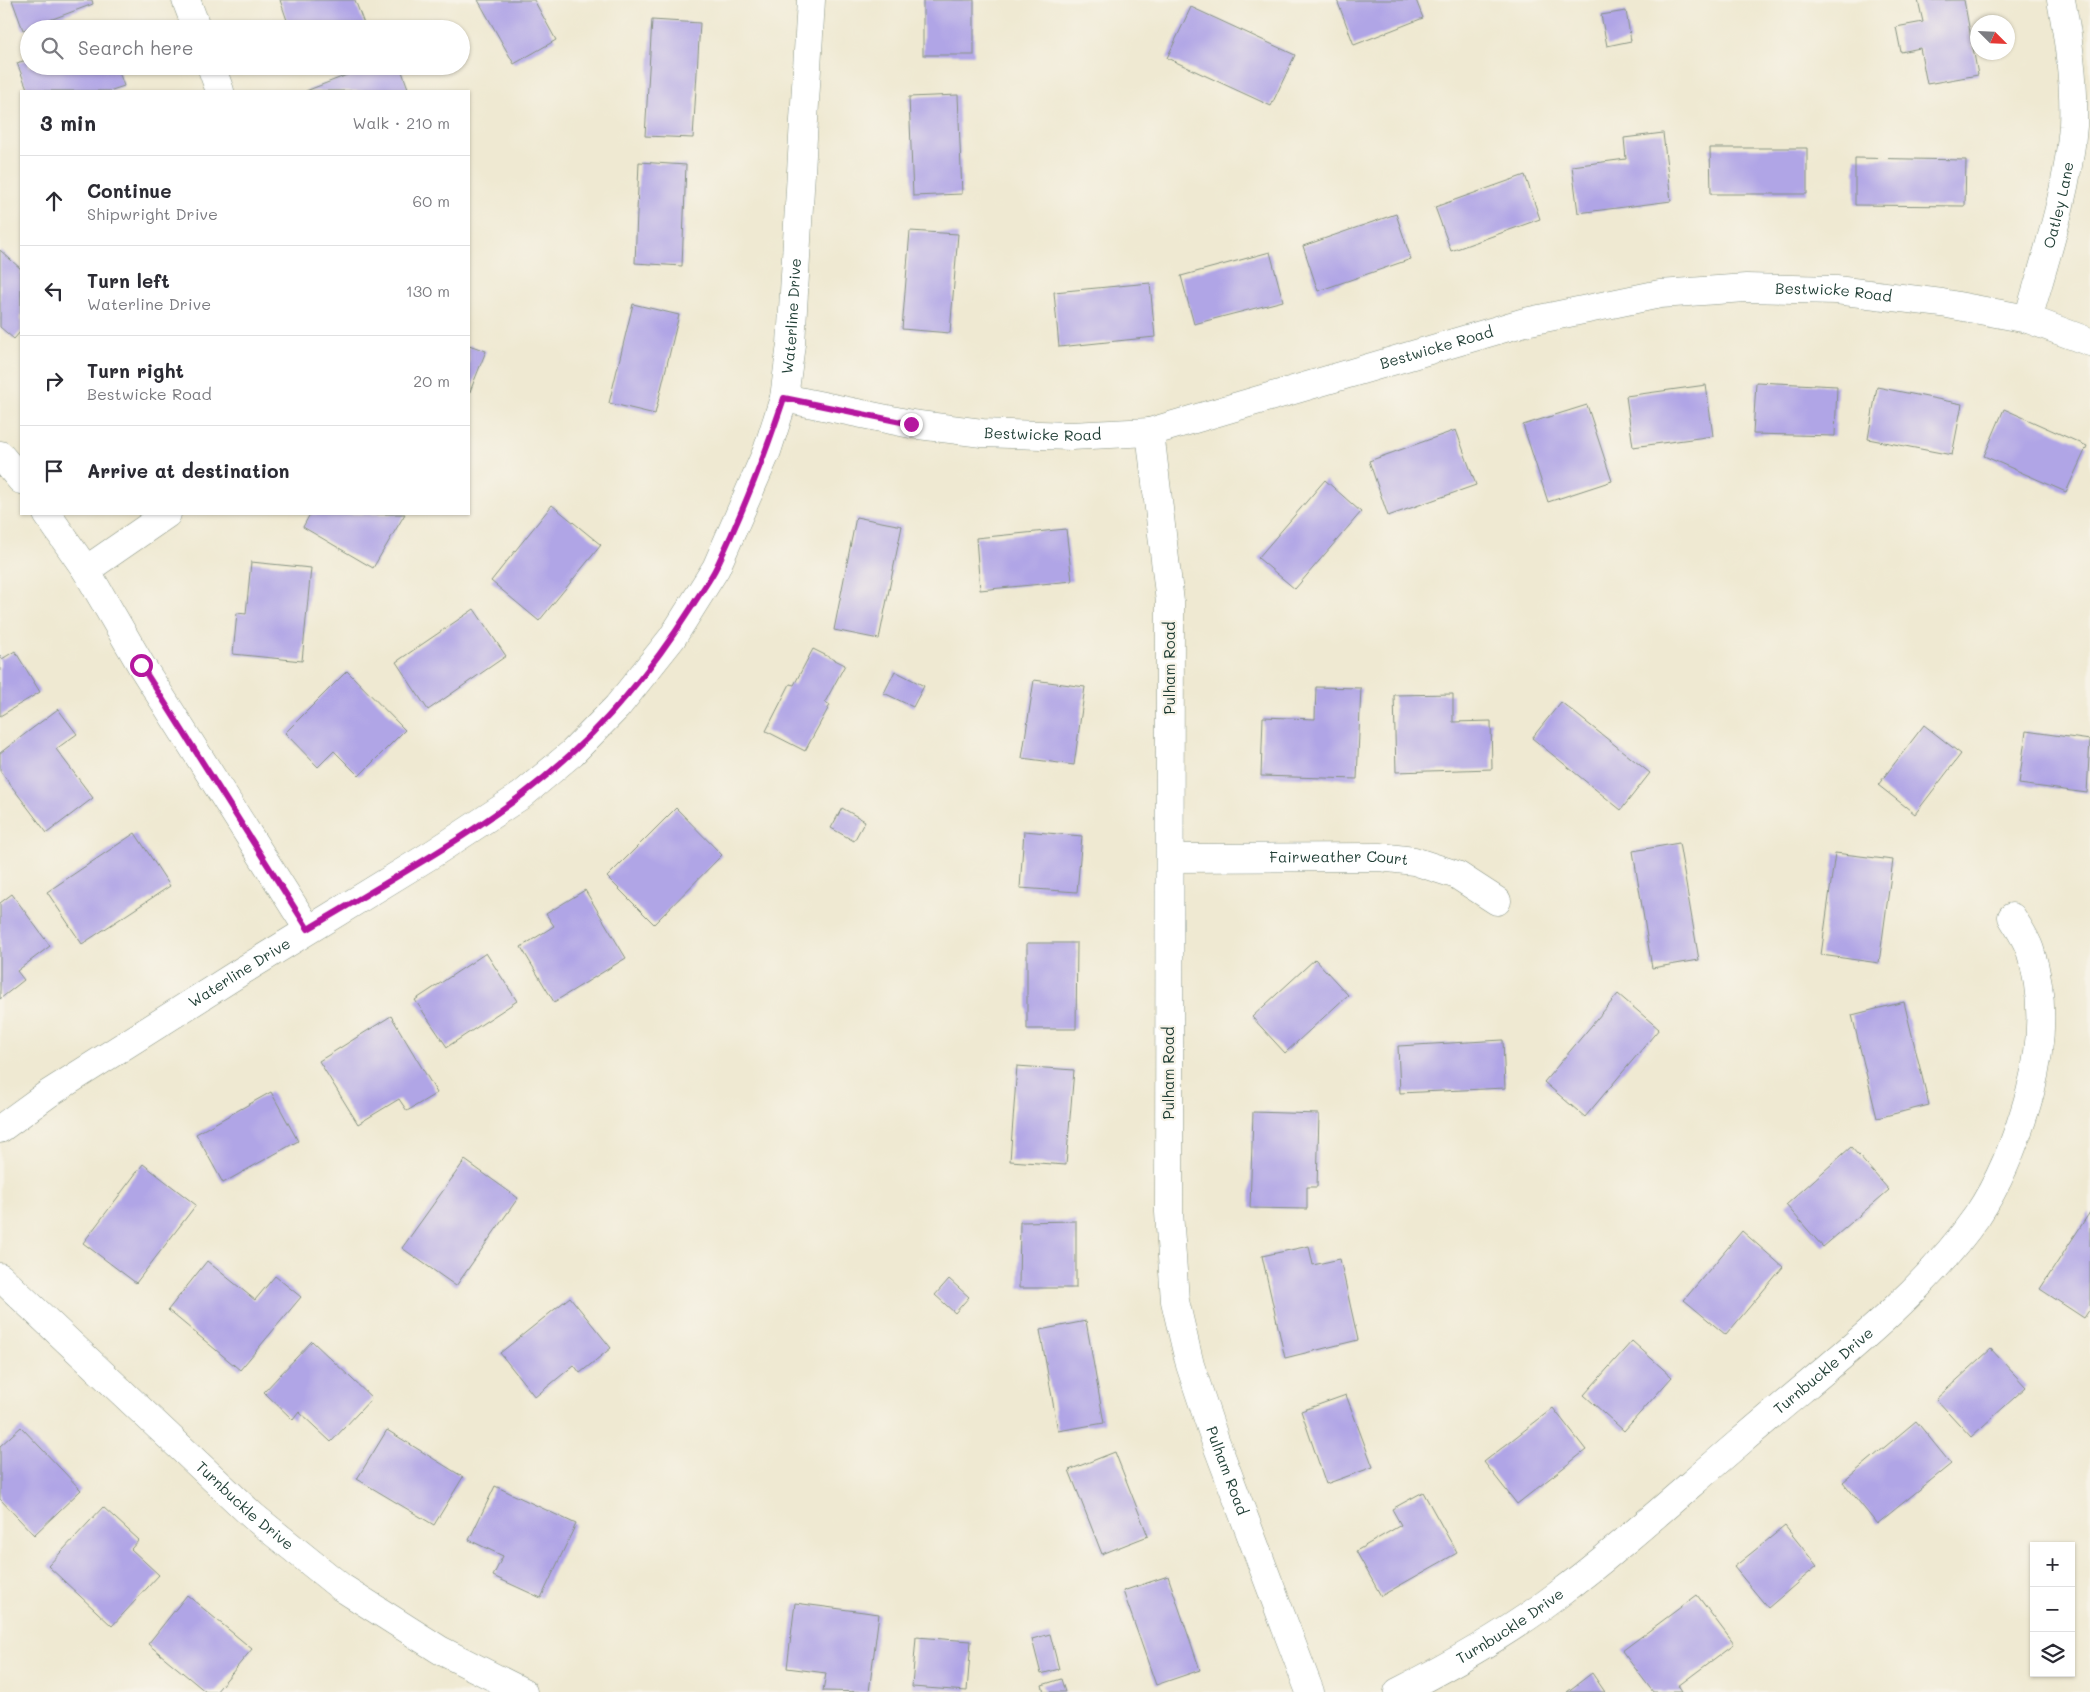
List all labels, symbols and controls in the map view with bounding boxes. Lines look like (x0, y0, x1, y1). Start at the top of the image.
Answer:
north arrow (1970, 15, 2015, 60)
search box (20, 20, 470, 75)
icon: search (38, 34, 66, 62)
text: Search here (78, 35, 194, 60)
text: 3 min (40, 109, 96, 136)
text: Walk · 210 m (352, 112, 450, 133)
street label: Oatley Lane (2038, 160, 2078, 251)
text: Continue (87, 178, 172, 203)
icon: ahead (40, 187, 68, 215)
text: 60 m (413, 190, 450, 211)
text: Shipwright Drive (87, 203, 218, 224)
street label: Waterline Drive (776, 257, 805, 375)
text: Turn left (87, 268, 170, 293)
icon: left (40, 277, 68, 305)
street label: Bestwicke Road (1775, 278, 1893, 306)
text: 130 m (406, 280, 450, 301)
text: Waterline Drive (87, 293, 211, 314)
street label: Bestwicke Road (1377, 321, 1495, 373)
text: Turn right (87, 358, 184, 383)
icon: right (40, 367, 68, 395)
text: 20 m (413, 370, 450, 391)
text: Bestwicke Road (87, 383, 212, 404)
route end (900, 413, 923, 436)
street label: Bestwicke Road (984, 422, 1102, 445)
icon: arrive (40, 457, 68, 485)
text: Arrive at destination (87, 458, 290, 483)
street label: Pulham Road (1159, 621, 1179, 715)
route start (130, 654, 153, 677)
street label: Fairweather Court (1270, 846, 1410, 869)
street label: Waterline Drive (184, 933, 294, 1011)
street label: Pulham Road (1158, 1026, 1178, 1120)
street label: Turnbuckle Drive (1769, 1322, 1877, 1418)
street label: Pulham Road (1202, 1423, 1253, 1517)
street label: Turnbuckle Drive (192, 1456, 298, 1554)
map controls (2030, 1542, 2075, 1677)
button: + (2030, 1542, 2075, 1587)
street label: Turnbuckle Drive (1452, 1583, 1567, 1668)
button: − (2030, 1587, 2075, 1632)
button: layers (2030, 1632, 2075, 1677)

